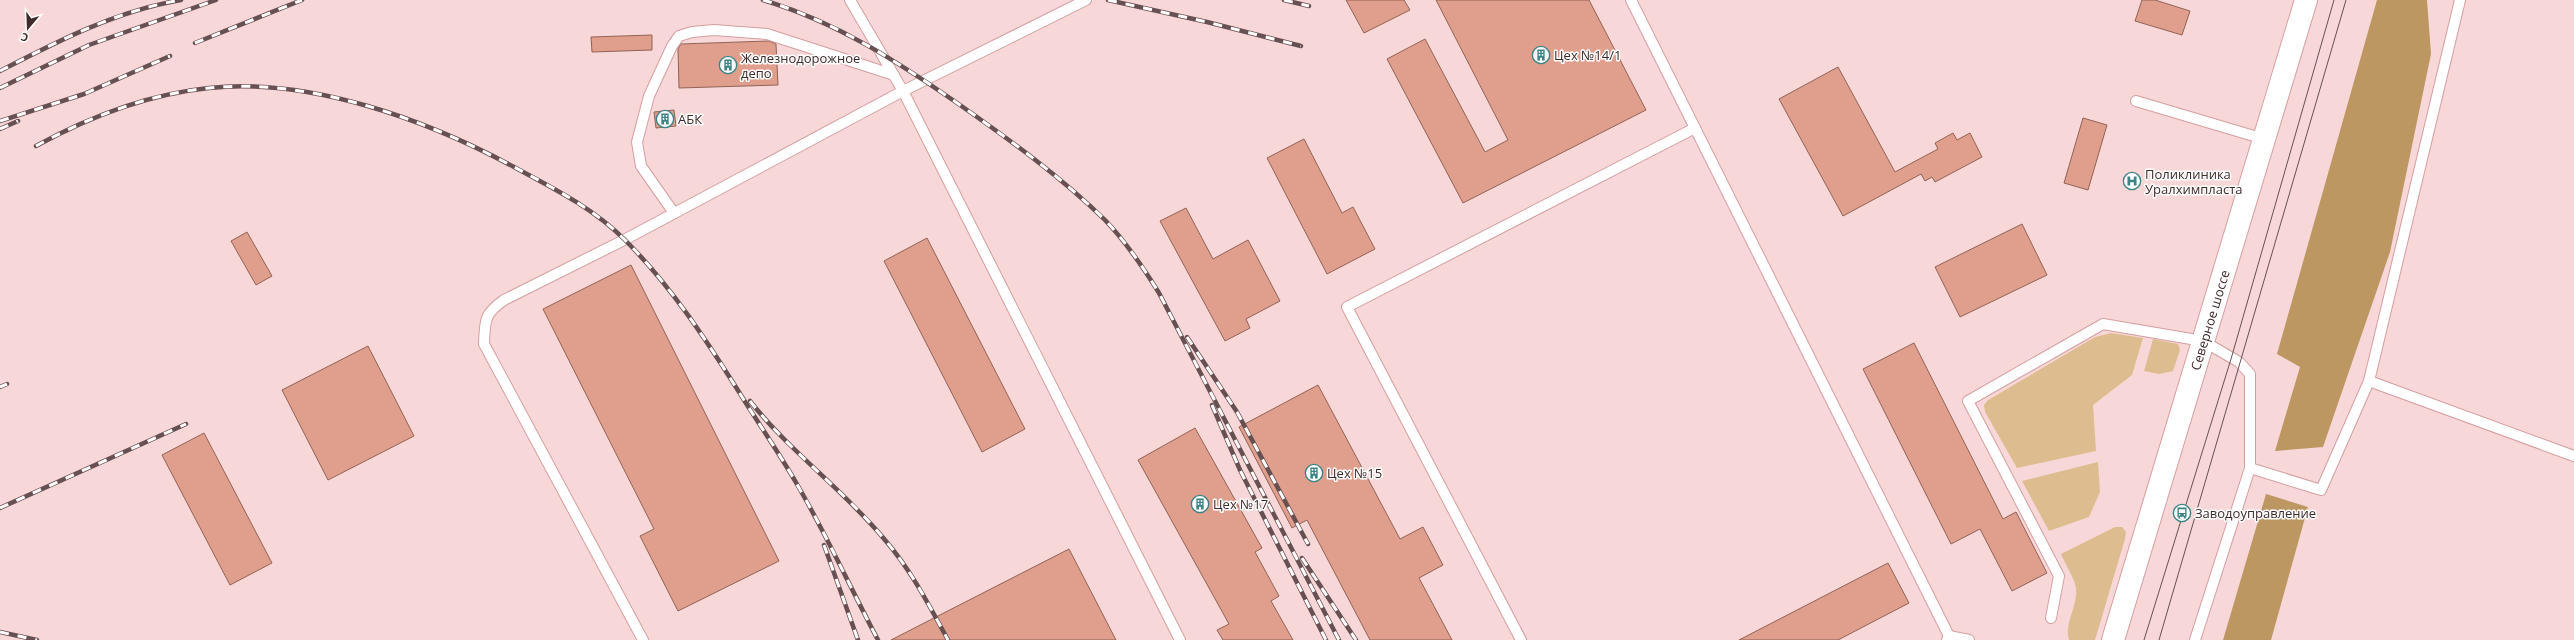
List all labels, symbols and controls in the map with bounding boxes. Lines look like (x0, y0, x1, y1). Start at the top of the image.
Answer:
north arrow (8, 8, 48, 48)
text: С (19, 30, 30, 46)
building icon: Цех №14/1 (1531, 45, 1551, 65)
place label: Цех №14/1 (1554, 46, 1621, 64)
place label: Железнодорожное депо (741, 49, 860, 82)
building icon: Железнодорожное депо (718, 55, 738, 75)
building icon: АБК (655, 109, 675, 129)
place label: АБК (678, 110, 702, 128)
place label: Поликлиника Уралхимпласта (2145, 165, 2243, 198)
hospital icon: Поликлиника Уралхимпласта (2122, 171, 2142, 191)
street label: Северное шоссе (2186, 268, 2234, 372)
building icon: Цех №15 (1304, 463, 1324, 483)
place label: Цех №15 (1327, 464, 1382, 482)
building icon: Цех №17 (1190, 494, 1210, 514)
place label: Цех №17 (1213, 495, 1268, 513)
bus stop icon: Заводоуправление (2172, 503, 2192, 523)
place label: Заводоуправление (2195, 504, 2316, 522)

